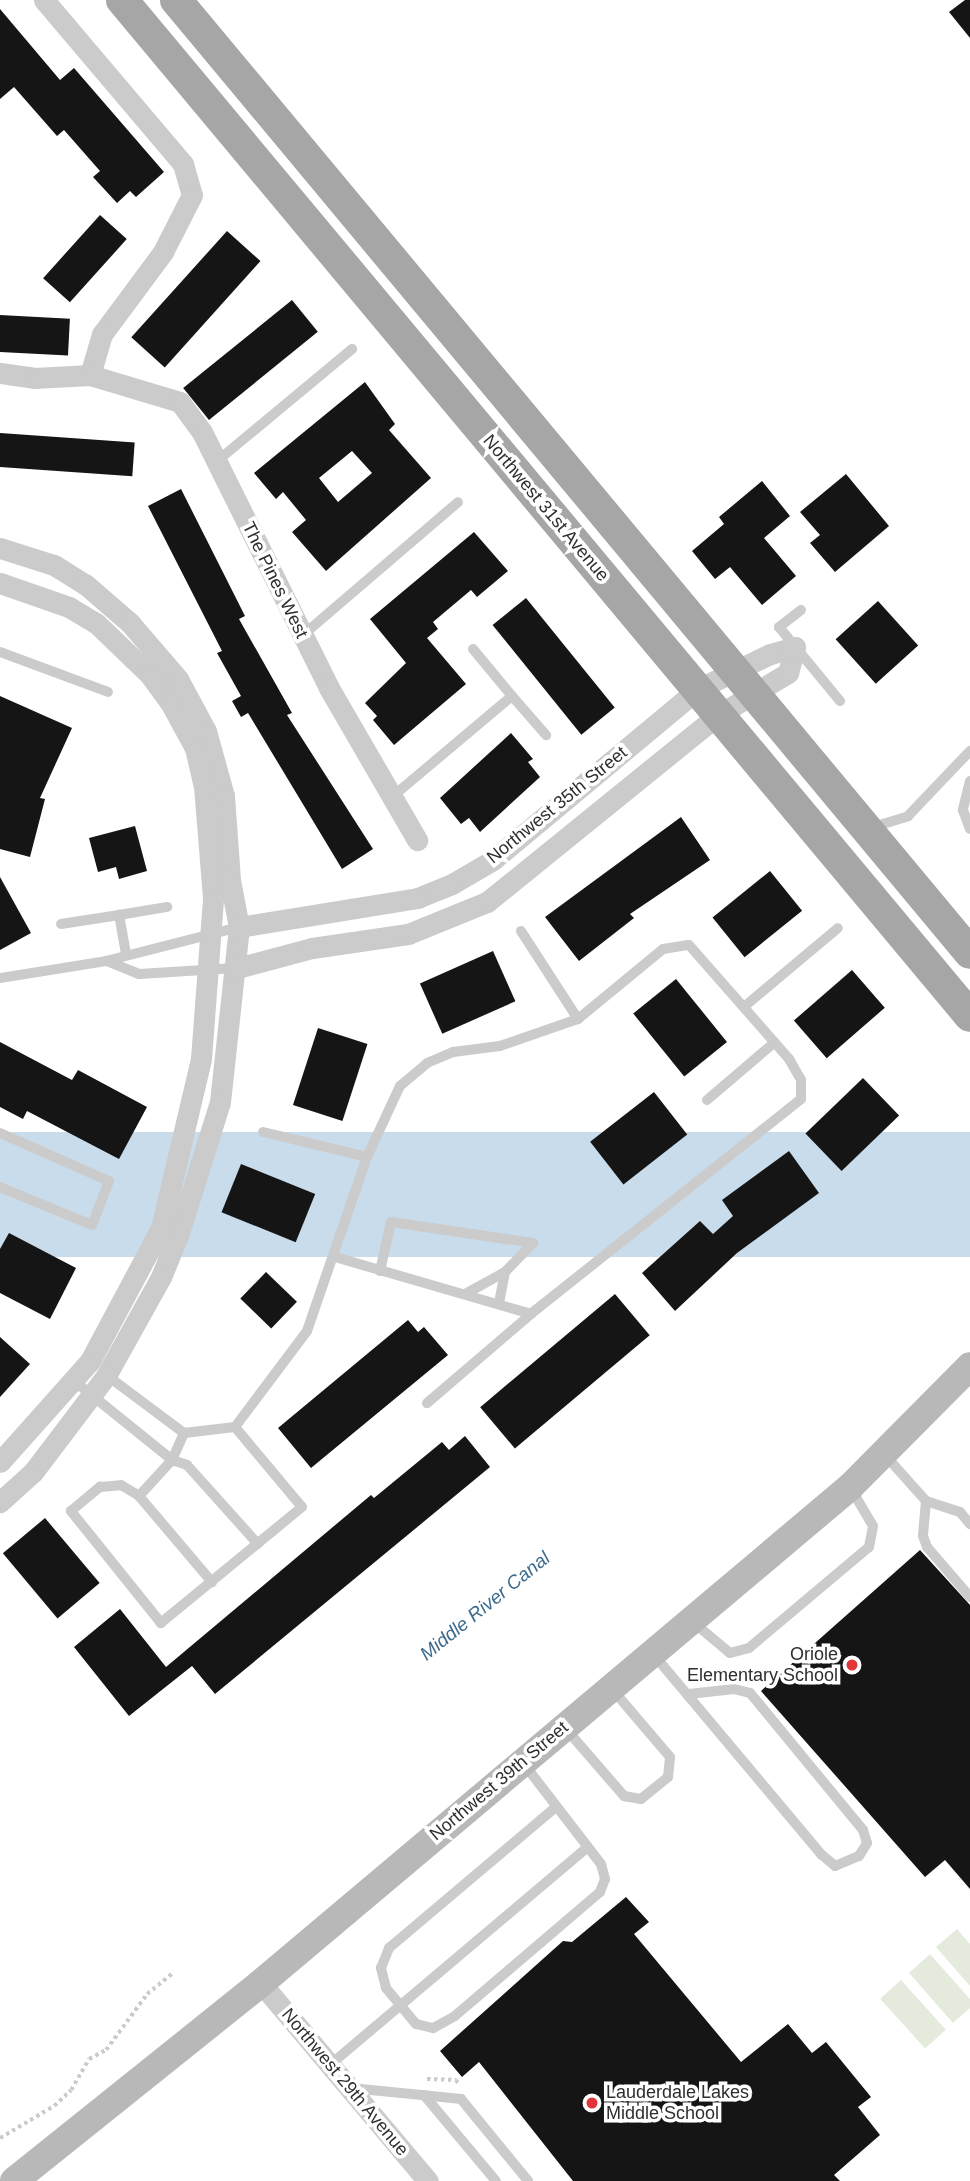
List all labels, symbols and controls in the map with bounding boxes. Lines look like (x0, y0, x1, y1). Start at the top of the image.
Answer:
street label: Northwest 31st Avenue (478, 430, 614, 586)
street label: The Pines West (238, 518, 312, 642)
street label: Northwest 35th Street (483, 742, 631, 868)
water label: Middle River Canal (415, 1547, 555, 1665)
place label: Oriole Elementary School (687, 1644, 838, 1686)
marker: Oriole Elementary School (844, 1657, 860, 1673)
street label: Northwest 39th Street (425, 1717, 573, 1845)
street label: Northwest 29th Avenue (277, 2004, 413, 2160)
place label: Lauderdale Lakes Middle School (606, 2082, 749, 2124)
marker: Lauderdale Lakes Middle School (584, 2095, 600, 2111)

